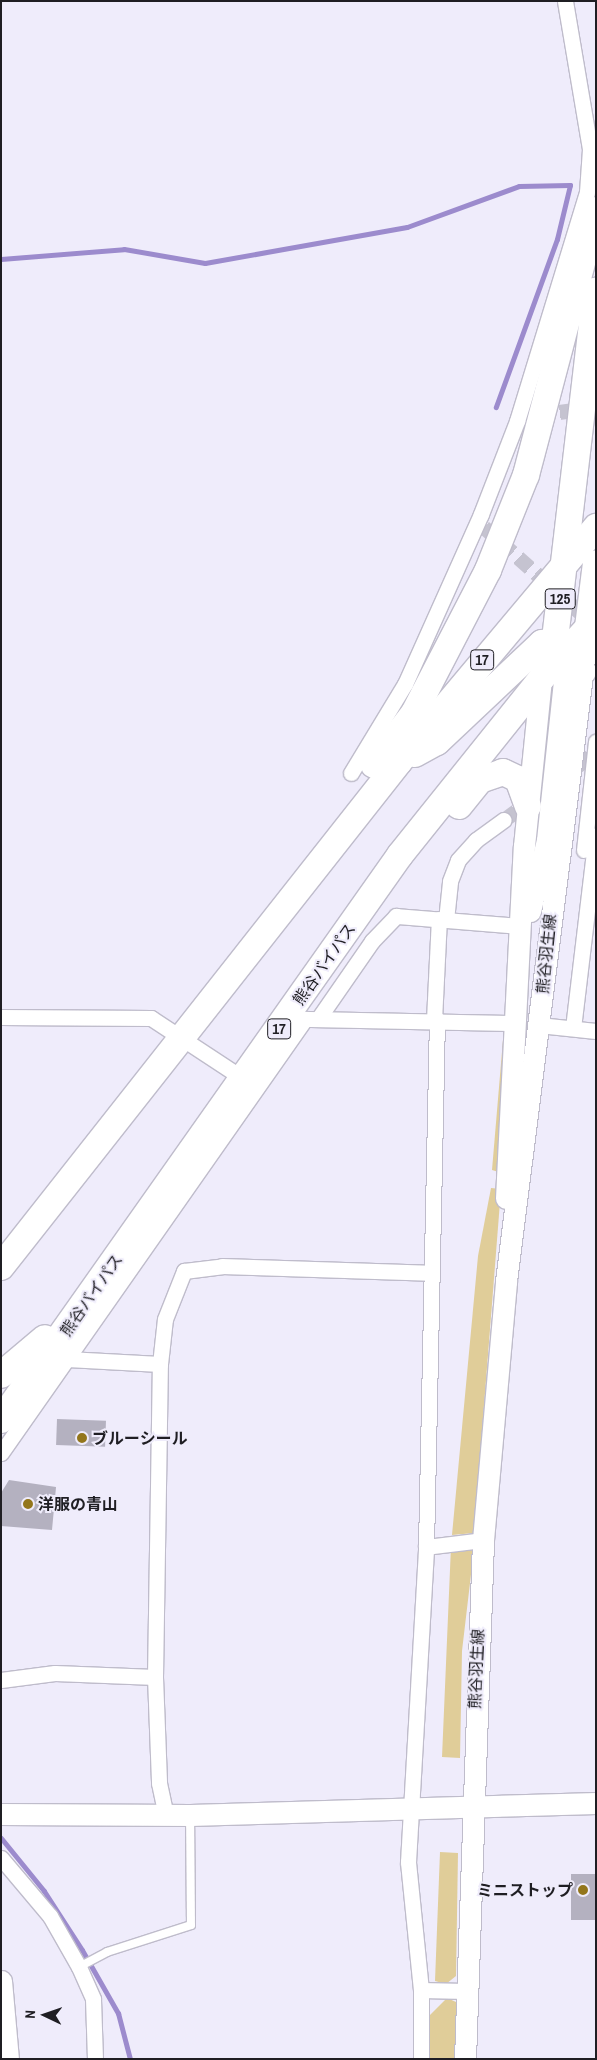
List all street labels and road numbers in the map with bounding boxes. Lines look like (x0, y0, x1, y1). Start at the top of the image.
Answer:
road number: 125 (544, 586, 576, 612)
road number: 17 (470, 648, 494, 672)
street label: 熊谷羽生線 (532, 913, 560, 995)
street label: 熊谷バイパス (289, 919, 359, 1009)
road number: 17 (266, 1016, 292, 1042)
street label: 熊谷バイパス (56, 1250, 126, 1340)
street label: 熊谷羽生線 (464, 1629, 488, 1709)

